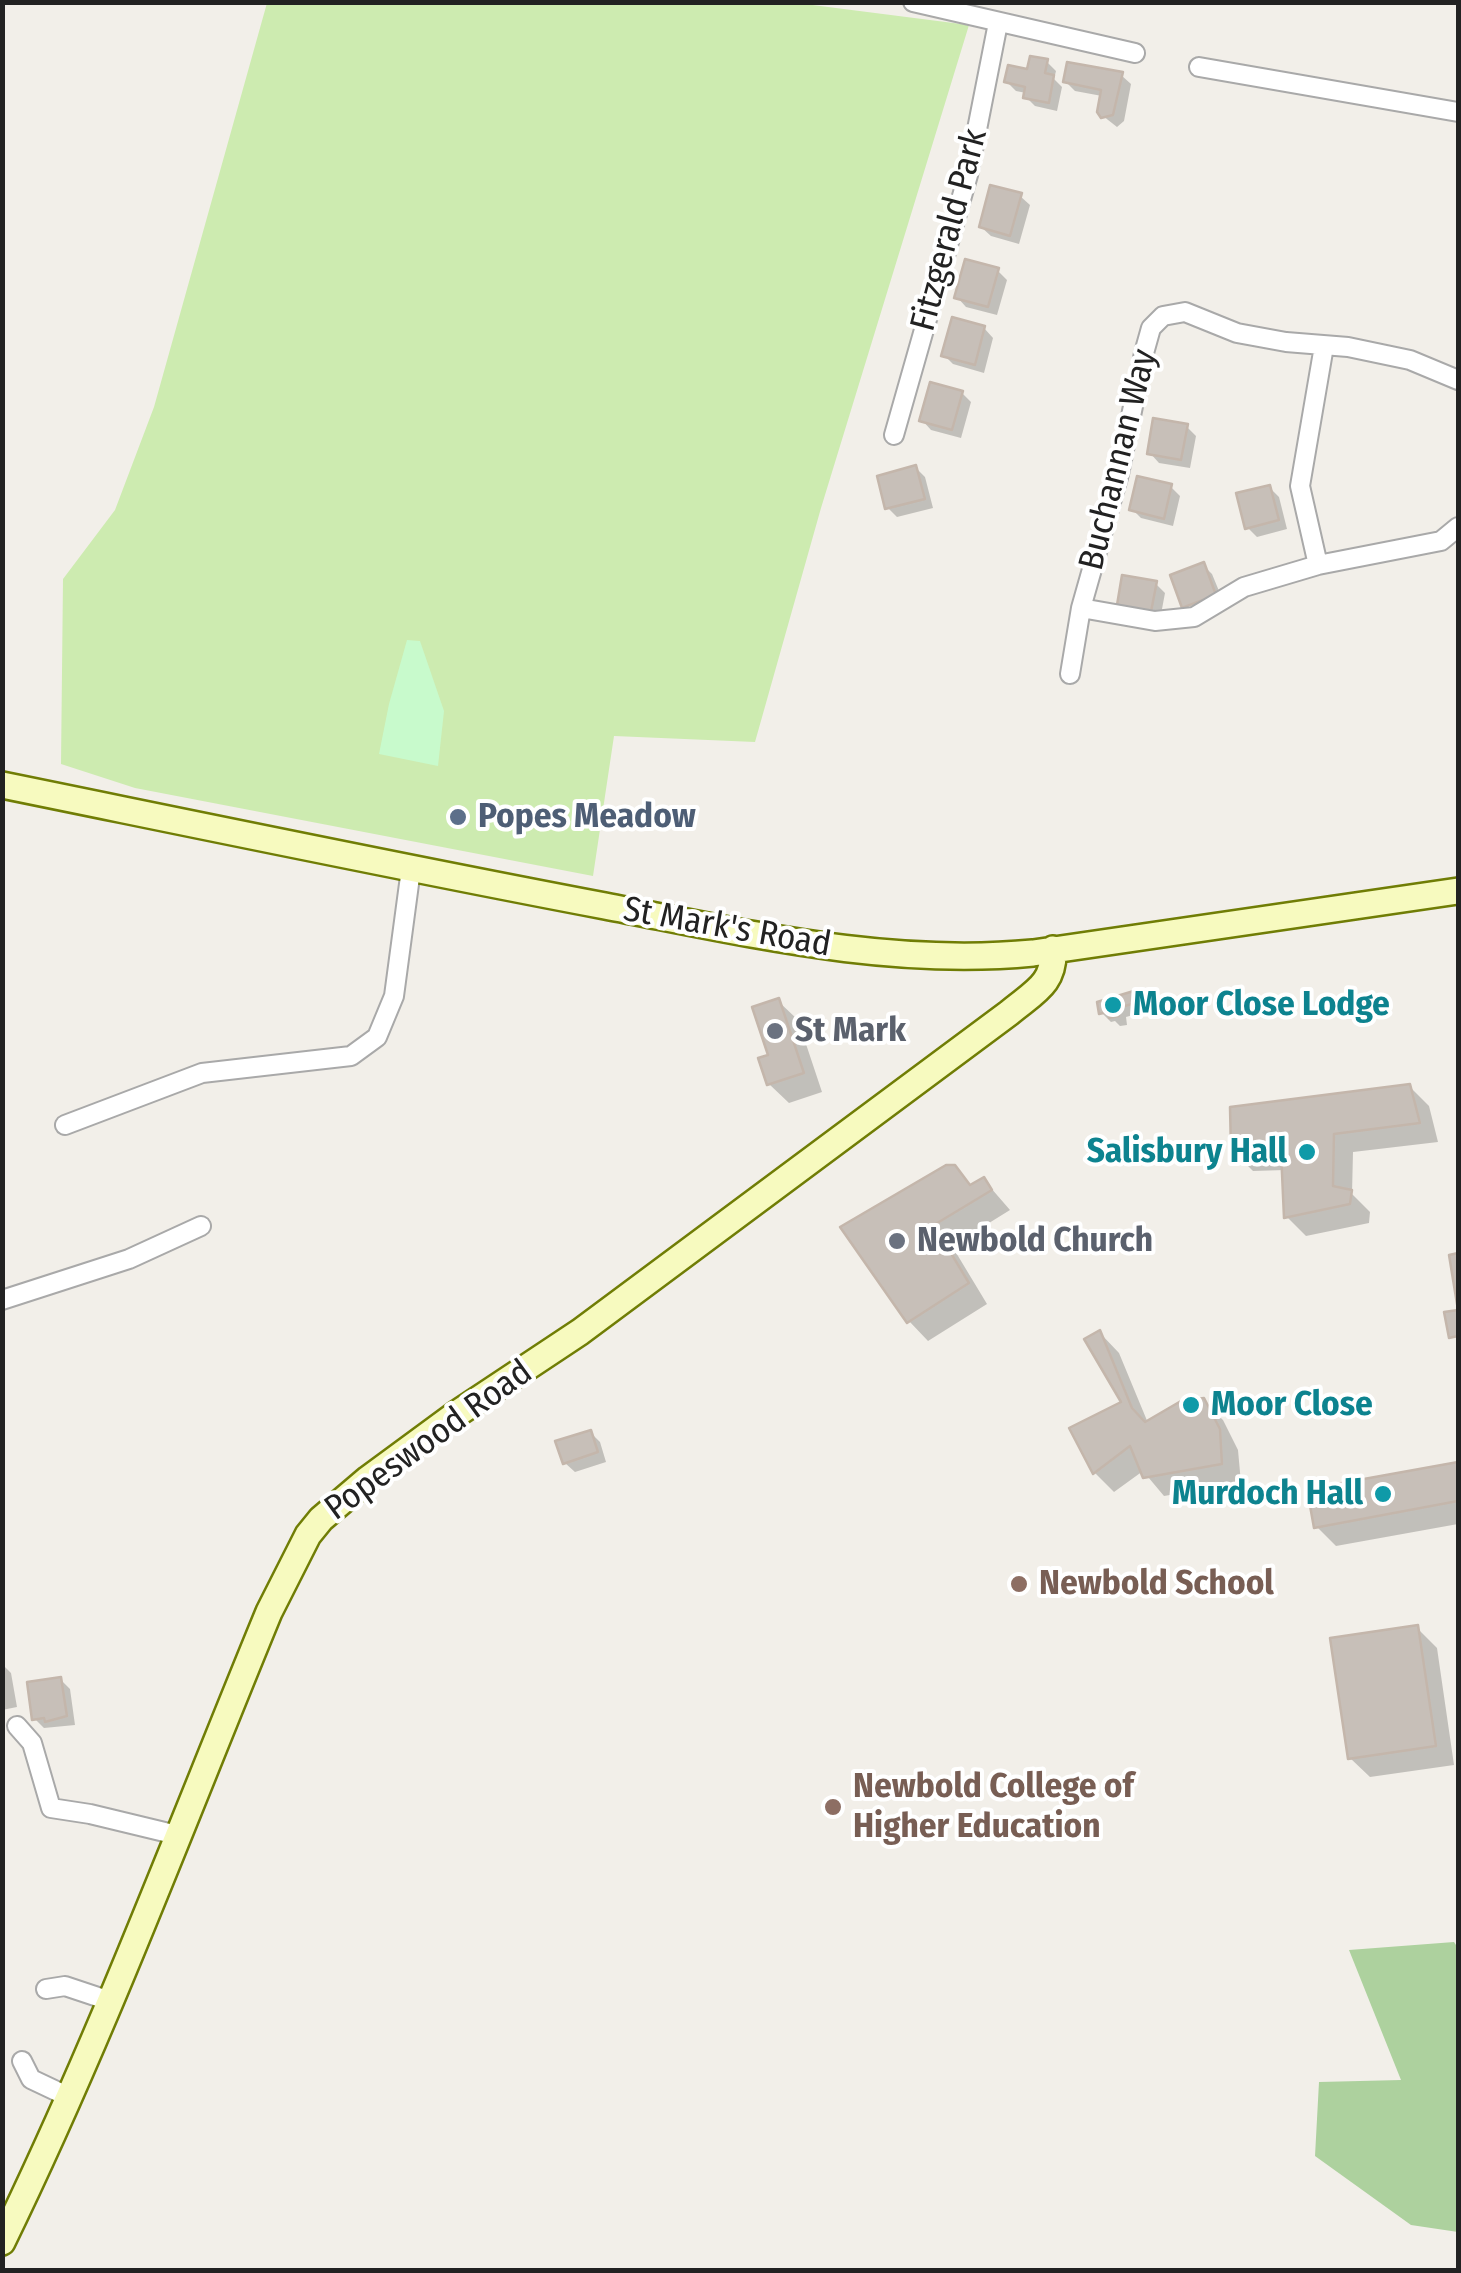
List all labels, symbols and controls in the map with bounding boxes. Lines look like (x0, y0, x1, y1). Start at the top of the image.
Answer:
street label: Fitzgerald Park (903, 124, 997, 336)
street label: Buchannan Way (1071, 345, 1167, 575)
place label: Popes Meadow (478, 796, 696, 838)
marker: Popes Meadow (447, 806, 469, 828)
street label: St Mark's Road (620, 889, 834, 967)
place label: Moor Close Lodge (1133, 984, 1390, 1026)
marker: Moor Close Lodge (1102, 994, 1124, 1016)
place label: St Mark (795, 1010, 906, 1052)
marker: St Mark (764, 1020, 786, 1042)
place label: Salisbury Hall (1087, 1131, 1287, 1173)
marker: Salisbury Hall (1296, 1141, 1318, 1163)
place label: Newbold Church (917, 1220, 1153, 1262)
marker: Newbold Church (886, 1230, 908, 1252)
street label: Popeswood Road (317, 1352, 541, 1530)
place label: Moor Close (1211, 1384, 1373, 1426)
marker: Moor Close (1180, 1394, 1202, 1416)
place label: Murdoch Hall (1172, 1473, 1363, 1515)
marker: Murdoch Hall (1372, 1483, 1394, 1505)
place label: Newbold School (1039, 1563, 1274, 1605)
marker: Newbold School (1008, 1573, 1030, 1595)
place label: Newbold College of Higher Education (853, 1766, 1134, 1848)
marker: Newbold College of Higher Education (822, 1796, 844, 1818)

